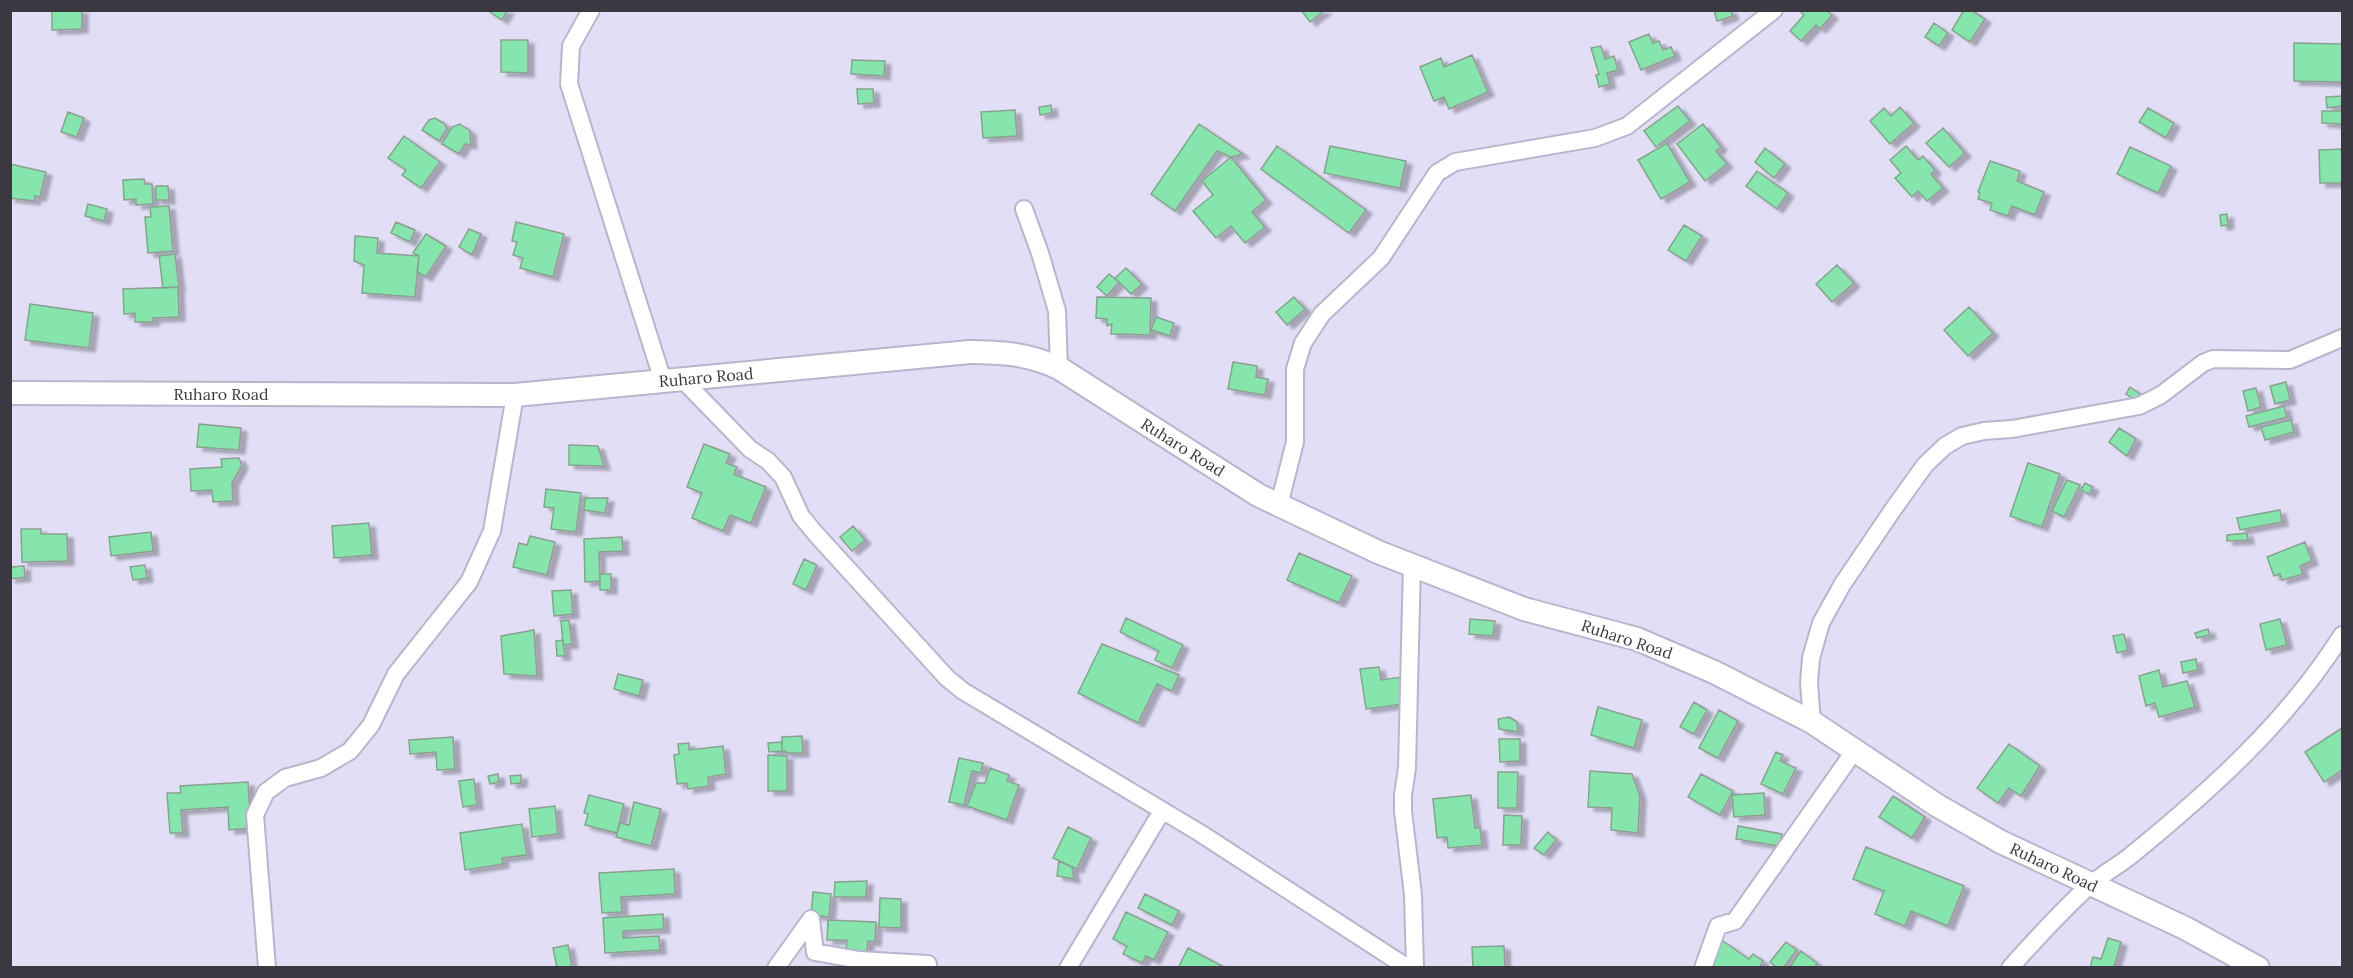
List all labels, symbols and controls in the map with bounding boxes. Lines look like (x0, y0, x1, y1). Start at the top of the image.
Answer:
street label: Ruharo Road (658, 363, 755, 391)
street label: Ruharo Road (174, 384, 269, 404)
street label: Ruharo Road (1137, 413, 1229, 481)
street label: Ruharo Road (1579, 615, 1676, 663)
street label: Ruharo Road (2007, 838, 2102, 896)

